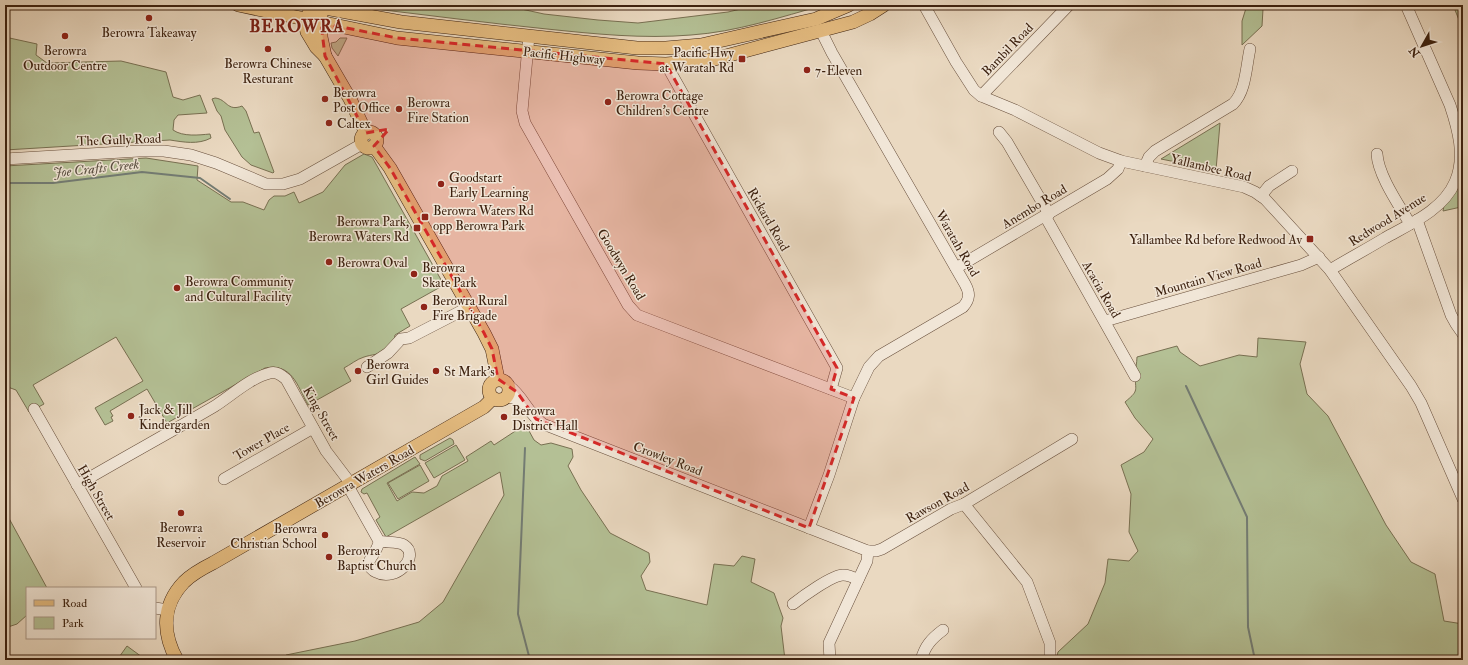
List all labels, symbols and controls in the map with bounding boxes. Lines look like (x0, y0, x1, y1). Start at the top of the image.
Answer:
marker: Berowra Takeaway (144, 13, 154, 23)
district label: BEROWRA (249, 16, 345, 37)
street label: Bambil Road (979, 20, 1037, 79)
place label: Berowra Takeaway (102, 25, 197, 42)
north arrow (1402, 26, 1442, 66)
marker: Berowra Outdoor Centre (60, 31, 70, 41)
place label: Berowra Outdoor Centre (23, 43, 108, 74)
text: N (1406, 43, 1423, 61)
marker: Berowra Chinese Resturant (263, 44, 273, 54)
street label: Pacific Highway (522, 44, 606, 69)
place label: Pacific Hwy at Waratah Rd (659, 45, 735, 76)
marker: Pacific Hwy at Waratah Rd (737, 54, 747, 64)
place label: Berowra Chinese Resturant (224, 56, 312, 87)
place label: 7-Eleven (815, 63, 862, 79)
marker: 7-Eleven (802, 65, 812, 75)
place label: Berowra Post Office (333, 85, 390, 116)
place label: Berowra Cottage Children's Centre (616, 88, 709, 119)
marker: Berowra Post Office (320, 94, 330, 104)
place label: Berowra Fire Station (407, 95, 469, 126)
marker: Berowra Cottage Children's Centre (603, 97, 613, 107)
marker: Berowra Fire Station (394, 104, 404, 114)
place label: Caltex (337, 116, 371, 132)
marker: Caltex (324, 118, 334, 128)
street label: The Gully Road (77, 131, 162, 150)
street label: Yallambee Road (1169, 151, 1253, 185)
water label: Joe Crafts Creek (52, 156, 140, 181)
place label: Goodstart Early Learning (449, 170, 529, 202)
marker: Goodstart Early Learning (436, 179, 446, 189)
street label: Anembo Road (998, 181, 1070, 233)
street label: Rickard Road (744, 185, 793, 255)
street label: Redwood Avenue (1346, 189, 1430, 250)
place label: Berowra Waters Rd opp Berowra Park (433, 203, 534, 235)
street label: Waratah Road (931, 207, 983, 280)
marker: Berowra Waters Rd opp Berowra Park (420, 212, 430, 222)
place label: Berowra Park, Berowra Waters Rd (308, 214, 410, 245)
marker: Berowra Park, Berowra Waters Rd (412, 223, 422, 233)
street label: Goodwyn Road (593, 226, 649, 304)
place label: Yallambee Rd before Redwood Av (1129, 232, 1302, 248)
marker: Yallambee Rd before Redwood Av (1305, 234, 1315, 244)
place label: Berowra Oval (337, 255, 408, 271)
street label: Mountain View Road (1153, 255, 1264, 301)
marker: Berowra Oval (324, 257, 334, 267)
street label: Acacia Road (1078, 257, 1124, 321)
place label: Berowra Skate Park (422, 260, 478, 291)
marker: Berowra Skate Park (409, 269, 419, 279)
place label: Berowra Community and Cultural Facility (185, 274, 294, 306)
marker: Berowra Community and Cultural Facility (172, 283, 182, 293)
place label: Berowra Rural Fire Brigade (432, 293, 508, 324)
marker: Berowra Rural Fire Brigade (419, 302, 429, 312)
place label: Berowra Girl Guides (366, 357, 429, 388)
place label: St Mark's (444, 364, 495, 380)
marker: Berowra Girl Guides (353, 366, 363, 376)
marker: St Mark's (431, 366, 441, 376)
street label: King Street (299, 384, 343, 443)
place label: Jack & Jill Kindergarden (138, 402, 210, 433)
place label: Berowra District Hall (512, 403, 578, 434)
marker: Jack & Jill Kindergarden (126, 411, 136, 421)
marker: Berowra District Hall (499, 412, 509, 422)
street label: Tower Place (231, 419, 293, 464)
street label: Crowley Road (630, 438, 705, 481)
street label: Berowra Waters Road (312, 442, 418, 512)
street label: High Street (74, 462, 118, 523)
street label: Rawson Road (903, 479, 972, 527)
marker: Berowra Reservoir (176, 508, 186, 518)
place label: Berowra Reservoir (156, 520, 206, 551)
place label: Berowra Christian School (230, 521, 318, 552)
marker: Berowra Christian School (320, 530, 330, 540)
place label: Berowra Baptist Church (337, 543, 417, 575)
marker: Berowra Baptist Church (324, 552, 334, 562)
legend (26, 587, 156, 639)
text: Road (62, 596, 87, 611)
text: Park (62, 616, 84, 631)

